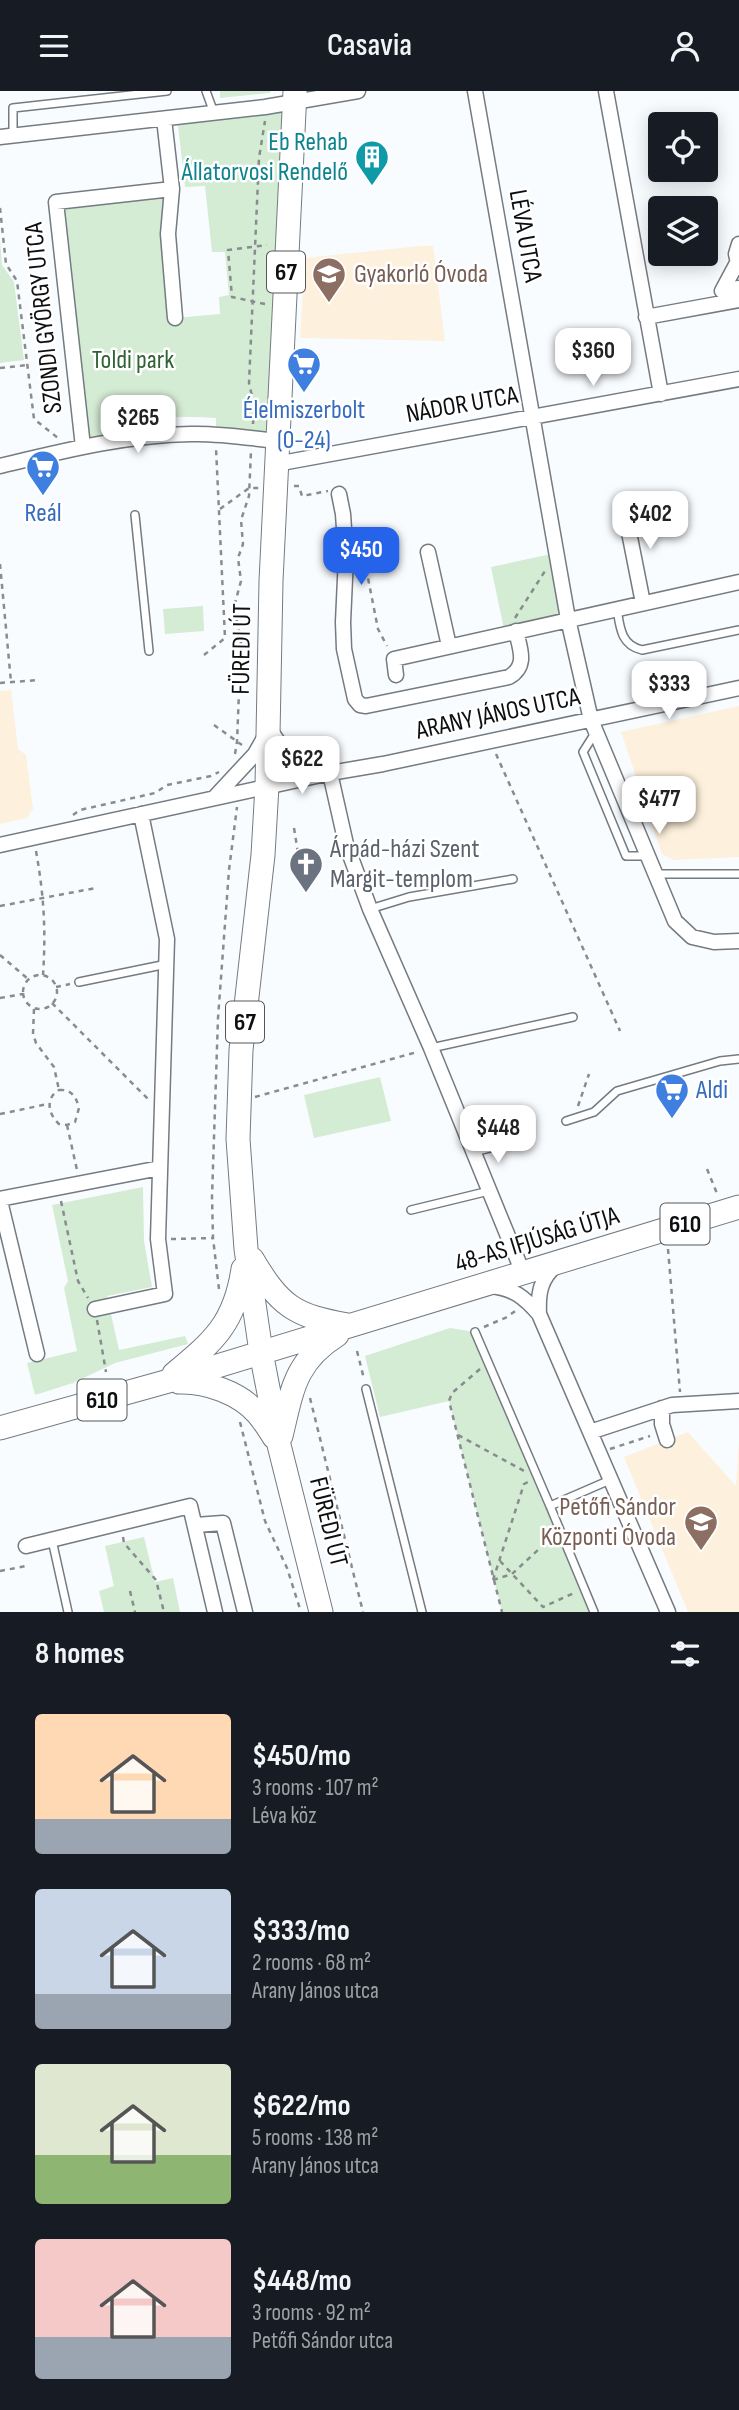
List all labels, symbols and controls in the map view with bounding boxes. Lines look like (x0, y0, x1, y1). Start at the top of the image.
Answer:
text: Casavia (327, 26, 412, 65)
icon: menu (35, 27, 73, 65)
icon: person (666, 27, 704, 65)
map controls (648, 112, 718, 266)
button: locate (648, 112, 718, 182)
place label: Eb Rehab Állatorvosi Rendelő (181, 127, 348, 188)
building icon: Eb Rehab Állatorvosi Rendelő (353, 138, 391, 187)
street label: LÉVA UTCA (502, 187, 549, 285)
button: layers (648, 196, 718, 266)
street label: SZONDI GYÖRGY UTCA (18, 220, 69, 415)
road number: 67 (267, 251, 305, 293)
school or university icon: Gyakorló Óvoda (310, 255, 348, 304)
place label: Gyakorló Óvoda (354, 259, 488, 290)
pin: $360 (552, 329, 634, 388)
text: $360 (571, 337, 615, 365)
park label: Toldi park (92, 345, 174, 376)
supermarket icon: Élelmiszerbolt (0-24) (285, 345, 323, 394)
street label: NÁDOR UTCA (404, 380, 521, 430)
pin: $265 (97, 395, 179, 455)
place label: Élelmiszerbolt (0-24) (243, 395, 365, 456)
text: $265 (117, 404, 159, 432)
supermarket icon: Reál (24, 448, 62, 497)
pin: $402 (609, 491, 691, 551)
place label: Reál (25, 498, 62, 529)
text: $402 (628, 500, 672, 528)
pin: $450 (320, 527, 402, 587)
text: $450 (339, 536, 383, 564)
street label: FÜREDI ÚT (226, 603, 258, 695)
pin: $333 (628, 661, 710, 721)
text: $333 (648, 670, 690, 698)
street label: ARANY JÁNOS UTCA (412, 681, 584, 747)
pin: $622 (261, 737, 343, 796)
text: $622 (281, 745, 323, 773)
pin: $477 (618, 777, 700, 836)
text: $477 (638, 785, 680, 813)
place label: Árpád-házi Szent Margit-templom (329, 834, 479, 895)
church icon: Árpád-házi Szent Margit-templom (287, 845, 325, 894)
road number: 67 (226, 1002, 264, 1042)
supermarket icon: Aldi (653, 1071, 691, 1120)
place label: Aldi (695, 1075, 728, 1106)
pin: $448 (457, 1105, 539, 1165)
text: $448 (476, 1114, 520, 1142)
street label: 48-AS IFJÚSÁG ÚTJA (451, 1200, 624, 1280)
road number: 610 (660, 1203, 710, 1245)
road number: 610 (78, 1379, 126, 1421)
street label: FÜREDI ÚT (302, 1474, 354, 1570)
place label: Petőfi Sándor Központi Óvoda (541, 1492, 677, 1553)
school or university icon: Petőfi Sándor Központi Óvoda (682, 1503, 720, 1552)
icon: filters (666, 1635, 704, 1673)
text: 8 homes (35, 1636, 124, 1672)
text: $450/mo (252, 1738, 351, 1774)
icon: home (91, 1742, 175, 1826)
text: 3 rooms · 107 m² (252, 1774, 379, 1802)
text: Léva köz (252, 1802, 316, 1830)
text: $333/mo (252, 1913, 350, 1949)
icon: home (91, 1917, 175, 2001)
text: 2 rooms · 68 m² (252, 1949, 371, 1977)
text: Arany János utca (252, 1977, 379, 2005)
text: $622/mo (252, 2088, 351, 2124)
icon: home (91, 2092, 175, 2176)
text: 5 rooms · 138 m² (252, 2124, 378, 2152)
text: Arany János utca (252, 2152, 379, 2180)
text: $448/mo (252, 2263, 352, 2299)
icon: home (91, 2267, 175, 2351)
text: 3 rooms · 92 m² (252, 2299, 371, 2327)
text: Petőfi Sándor utca (252, 2327, 393, 2355)

